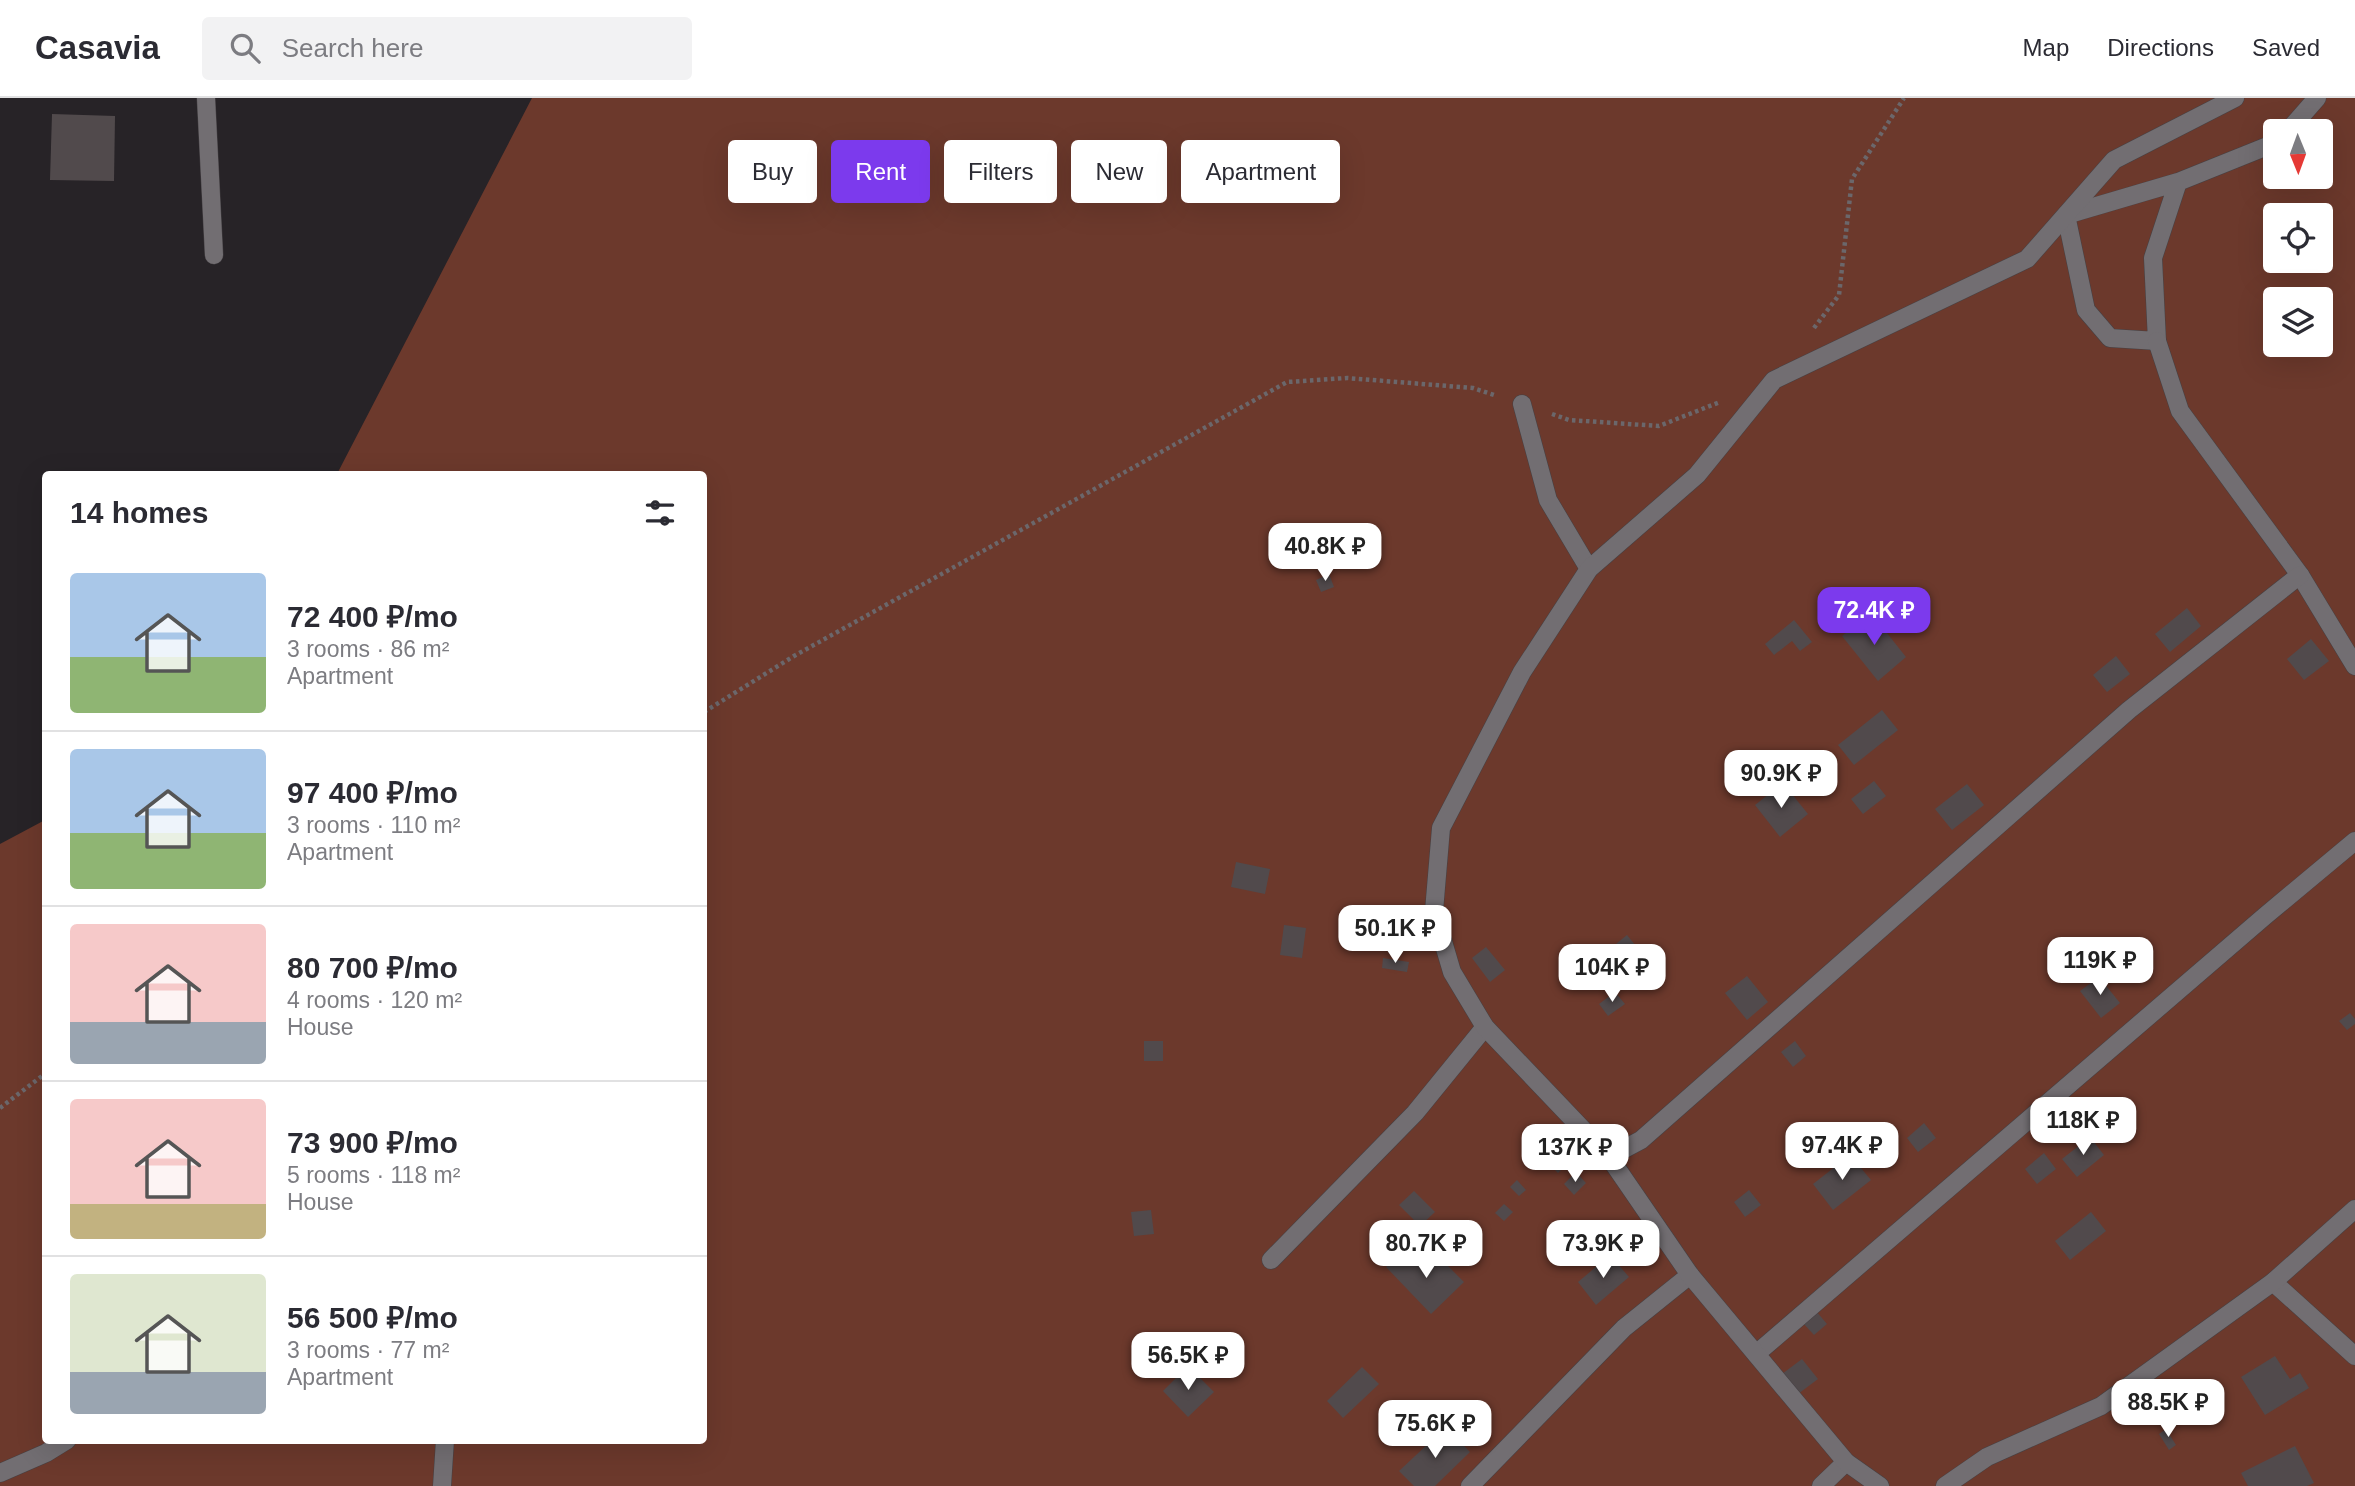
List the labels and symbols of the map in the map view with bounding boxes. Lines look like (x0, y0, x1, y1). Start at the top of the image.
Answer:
north arrow (2263, 119, 2333, 189)
pin: 40.8K ₽ (1260, 524, 1390, 583)
pin: 72.4K ₽ (1809, 588, 1939, 647)
pin: 90.9K ₽ (1716, 750, 1846, 810)
pin: 50.1K ₽ (1330, 906, 1460, 965)
pin: 119K ₽ (2043, 937, 2157, 997)
pin: 104K ₽ (1555, 944, 1669, 1004)
pin: 118K ₽ (2026, 1098, 2140, 1157)
pin: 97.4K ₽ (1777, 1122, 1907, 1182)
pin: 137K ₽ (1518, 1124, 1632, 1184)
pin: 80.7K ₽ (1361, 1220, 1491, 1280)
pin: 73.9K ₽ (1538, 1220, 1668, 1280)
pin: 56.5K ₽ (1123, 1332, 1253, 1392)
pin: 88.5K ₽ (2103, 1380, 2233, 1439)
pin: 75.6K ₽ (1370, 1400, 1500, 1460)

